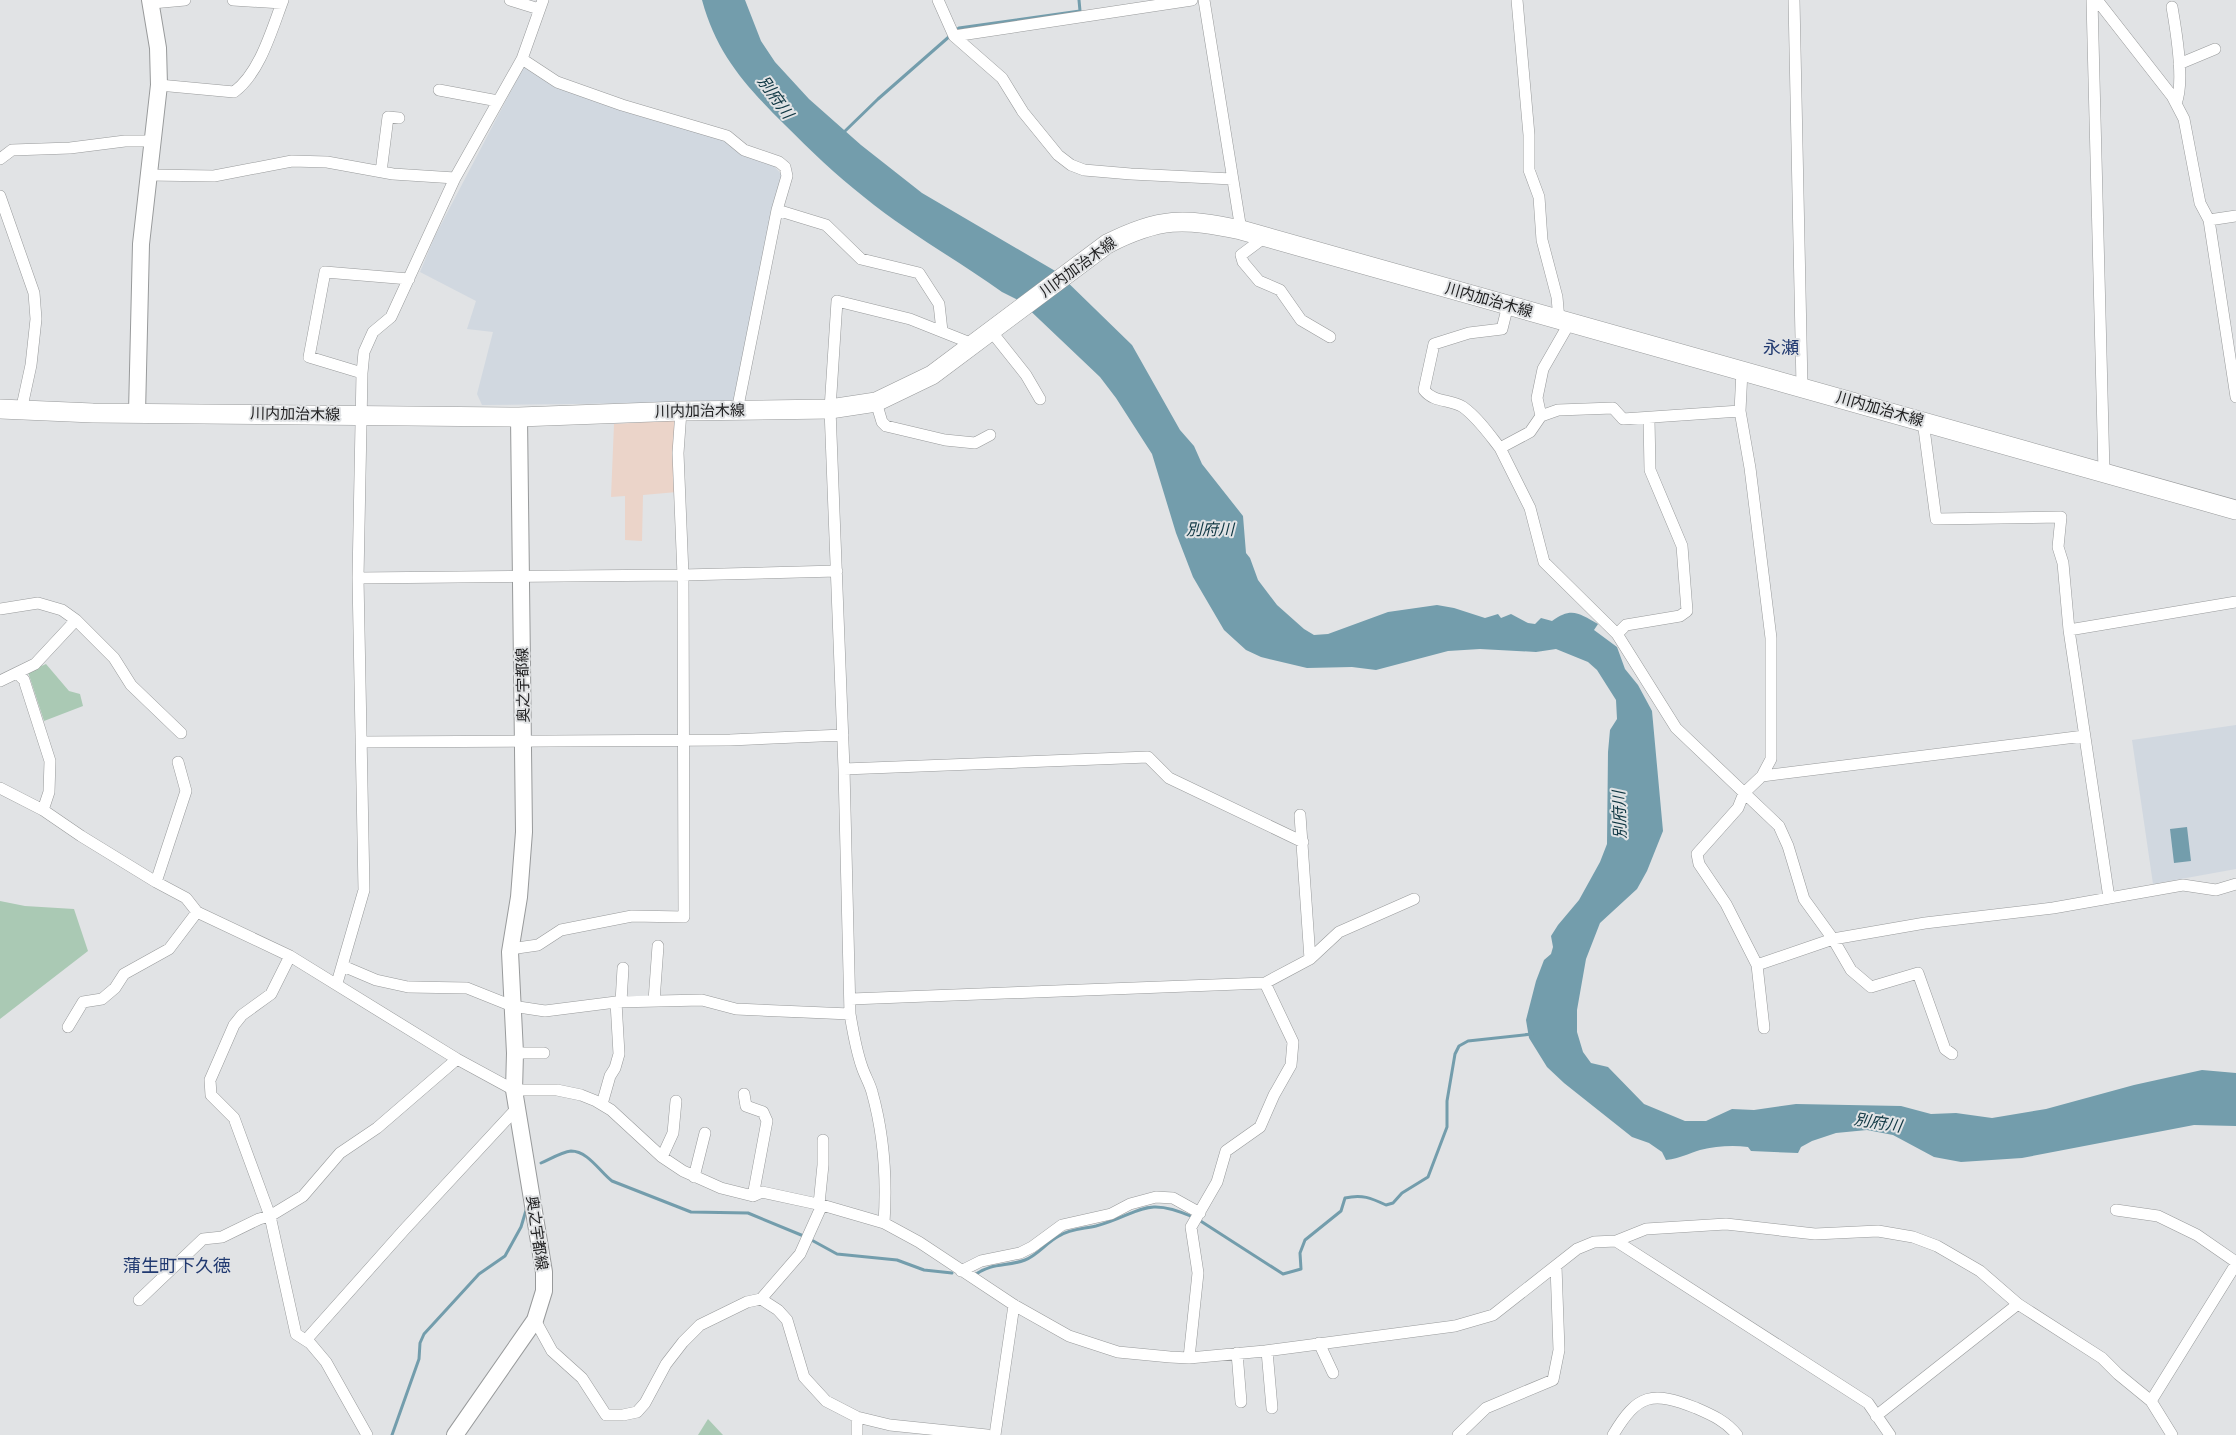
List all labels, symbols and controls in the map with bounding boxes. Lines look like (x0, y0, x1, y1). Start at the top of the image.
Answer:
water label: 別府川 (755, 72, 799, 123)
street label: 川内加治木線 (1036, 232, 1119, 300)
street label: 川内加治木線 (1444, 278, 1535, 320)
district label: 永瀬 (1763, 336, 1799, 358)
street label: 川内加治木線 (1835, 387, 1926, 429)
street label: 川内加治木線 (655, 400, 745, 420)
street label: 川内加治木線 (250, 403, 340, 423)
water label: 別府川 (1186, 519, 1236, 538)
street label: 奥之宇都線 (512, 647, 532, 723)
water label: 別府川 (1608, 789, 1629, 839)
water label: 別府川 (1853, 1108, 1905, 1135)
street label: 奥之宇都線 (524, 1194, 552, 1271)
district label: 蒲生町下久徳 (123, 1254, 231, 1276)

